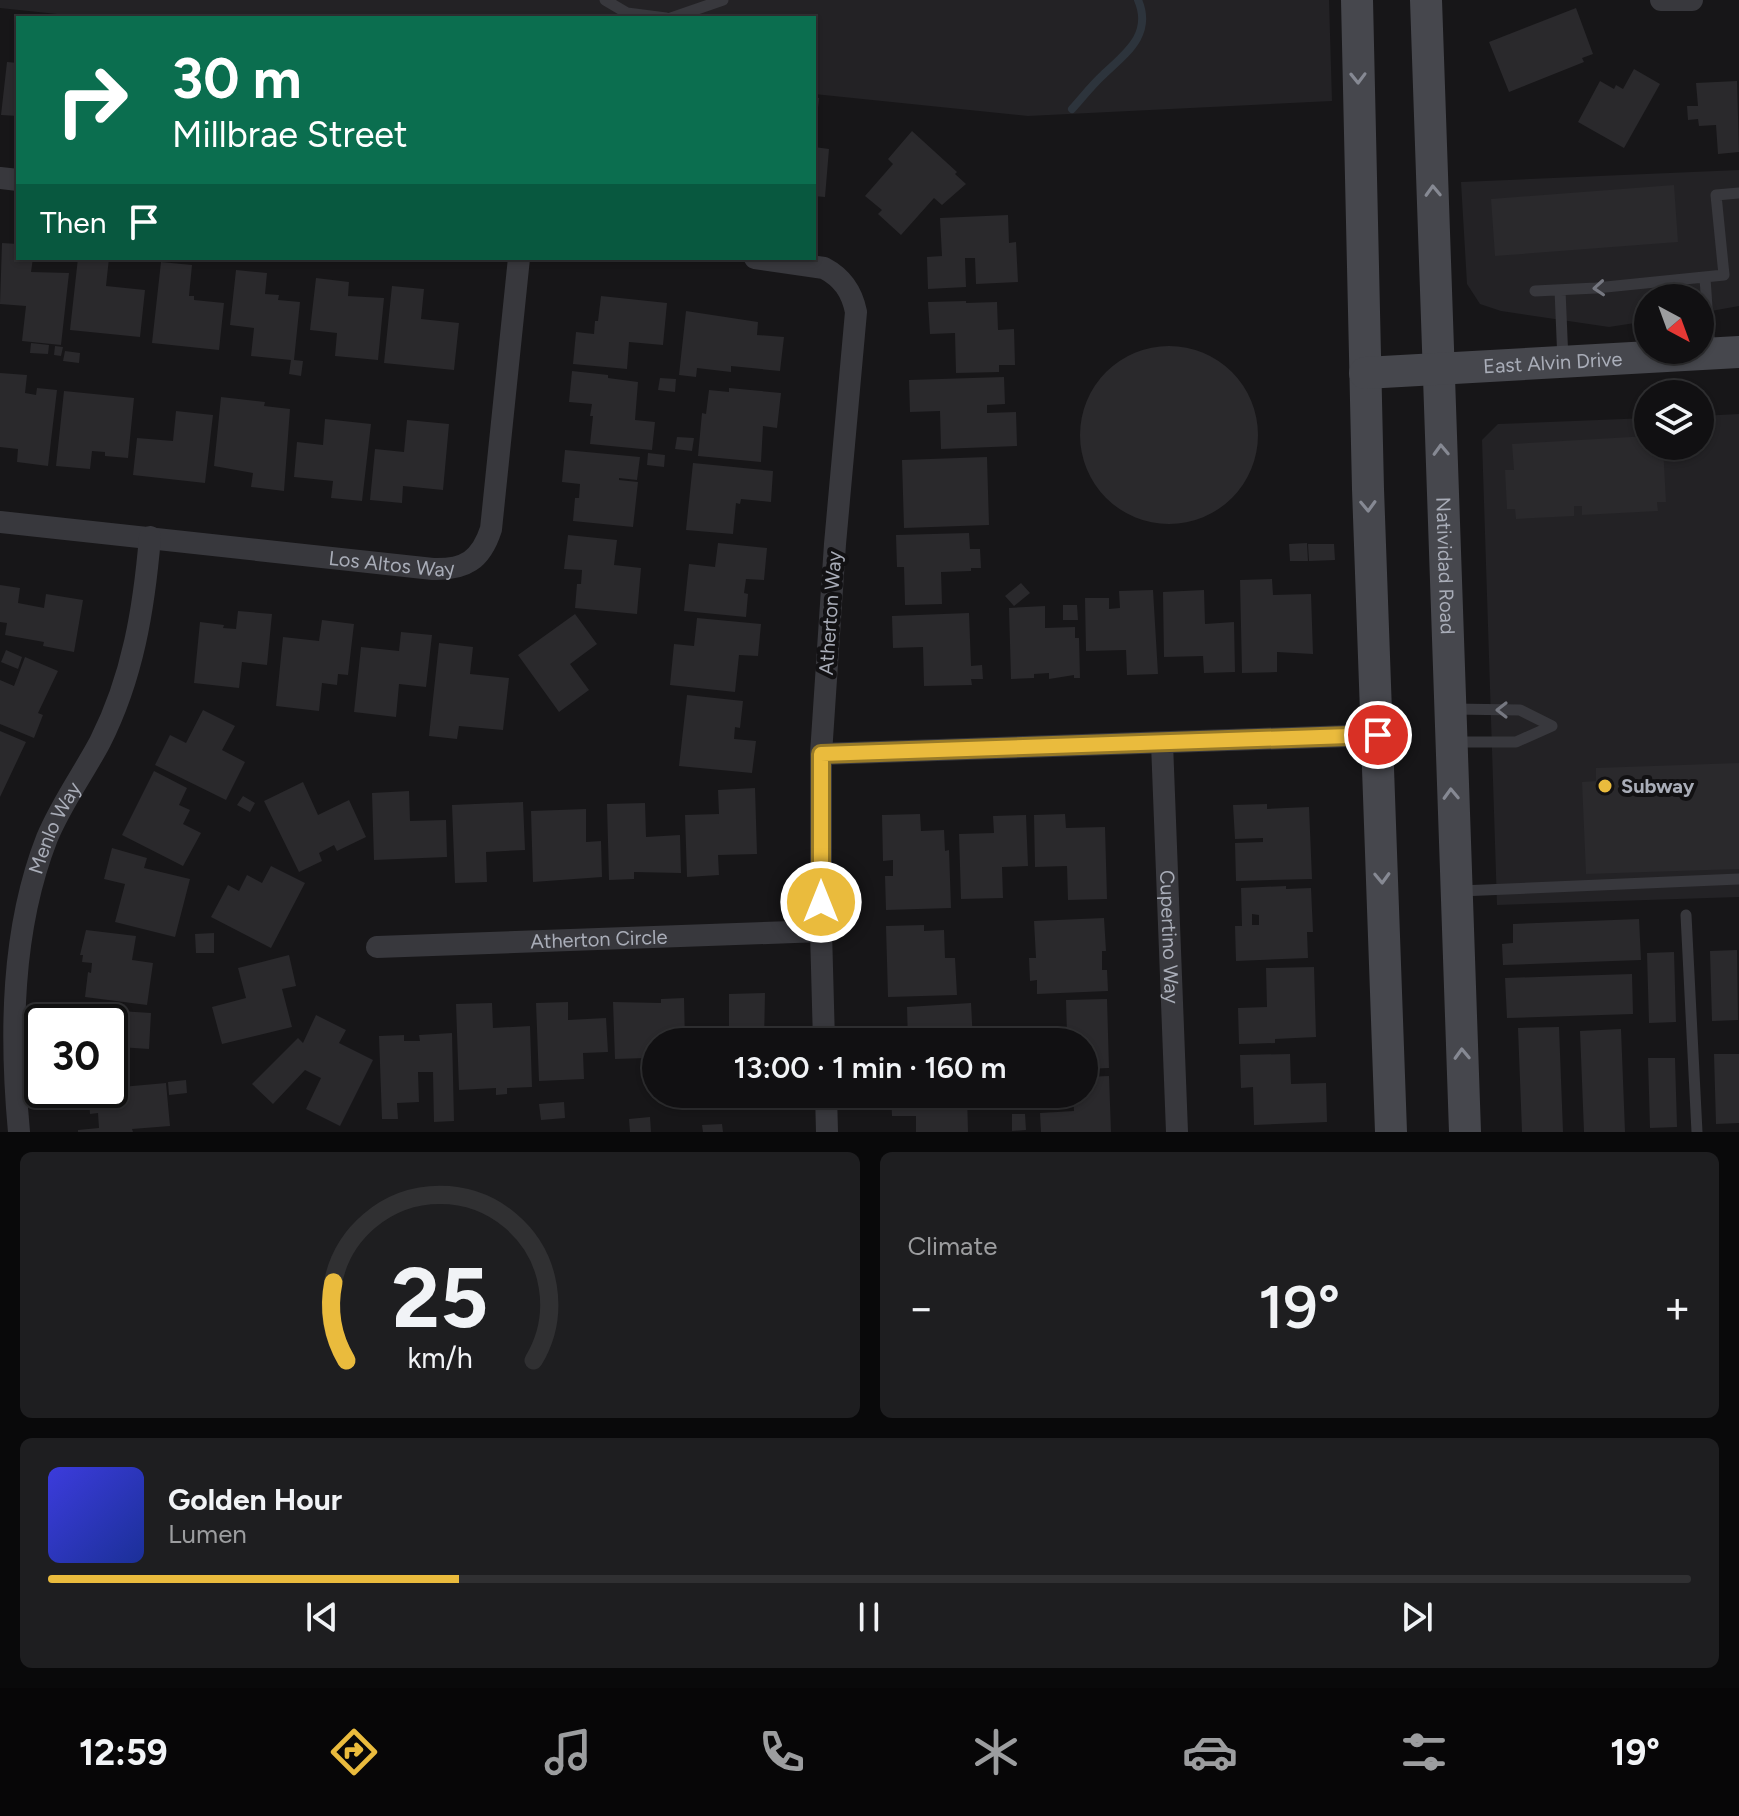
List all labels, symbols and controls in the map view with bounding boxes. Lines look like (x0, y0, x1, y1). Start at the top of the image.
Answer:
text: 30 m (172, 45, 302, 112)
icon: right (40, 48, 144, 152)
one-way arrow (1350, 72, 1367, 85)
text: Millbrae Street (172, 113, 408, 156)
one-way arrow (1424, 184, 1441, 197)
icon: arrive (122, 200, 166, 244)
text: Then (40, 204, 106, 241)
one-way arrow (1592, 279, 1605, 296)
north arrow (1634, 284, 1714, 364)
map controls (1634, 284, 1714, 460)
street label: East Alvin Drive (1483, 347, 1623, 378)
button: layers (1634, 380, 1714, 460)
one-way arrow (1432, 443, 1450, 456)
street label: Natividad Road (1431, 496, 1460, 635)
one-way arrow (1360, 500, 1377, 513)
street label: Los Altos Way (327, 546, 457, 581)
street label: Atherton Way (814, 550, 846, 676)
pin (1344, 701, 1412, 769)
one-way arrow (1495, 701, 1508, 719)
icon: arrive (1356, 713, 1400, 757)
place label: Subway (1621, 774, 1695, 798)
street label: Menlo Way (23, 777, 86, 877)
marker: Subway (1596, 777, 1614, 795)
one-way arrow (1443, 787, 1460, 800)
position arrow (779, 860, 863, 944)
street label: Cupertino Way (1155, 869, 1184, 1005)
one-way arrow (1374, 872, 1391, 885)
street label: Atherton Circle (530, 925, 668, 953)
speed limit sign: 30 (24, 1004, 128, 1108)
one-way arrow (1453, 1047, 1470, 1060)
text: 13:00 · 1 min · 160 m (733, 1049, 1007, 1086)
text: Climate (908, 1230, 997, 1262)
text: 25 (392, 1248, 488, 1348)
text: 19° (1258, 1271, 1340, 1343)
text: − (908, 1281, 935, 1334)
text: + (1664, 1281, 1691, 1334)
text: km/h (407, 1341, 472, 1375)
text: Golden Hour (168, 1481, 342, 1518)
text: Lumen (168, 1518, 247, 1550)
icon: previous (300, 1595, 344, 1639)
icon: pause (847, 1595, 891, 1639)
icon: next (1395, 1595, 1439, 1639)
icon: directions (326, 1724, 382, 1780)
icon: music (540, 1724, 596, 1780)
icon: phone (754, 1724, 810, 1780)
icon: climate (968, 1724, 1024, 1780)
icon: car (1182, 1724, 1238, 1780)
icon: filters (1396, 1724, 1452, 1780)
text: 12:59 (79, 1731, 168, 1774)
text: 19° (1610, 1731, 1660, 1774)

